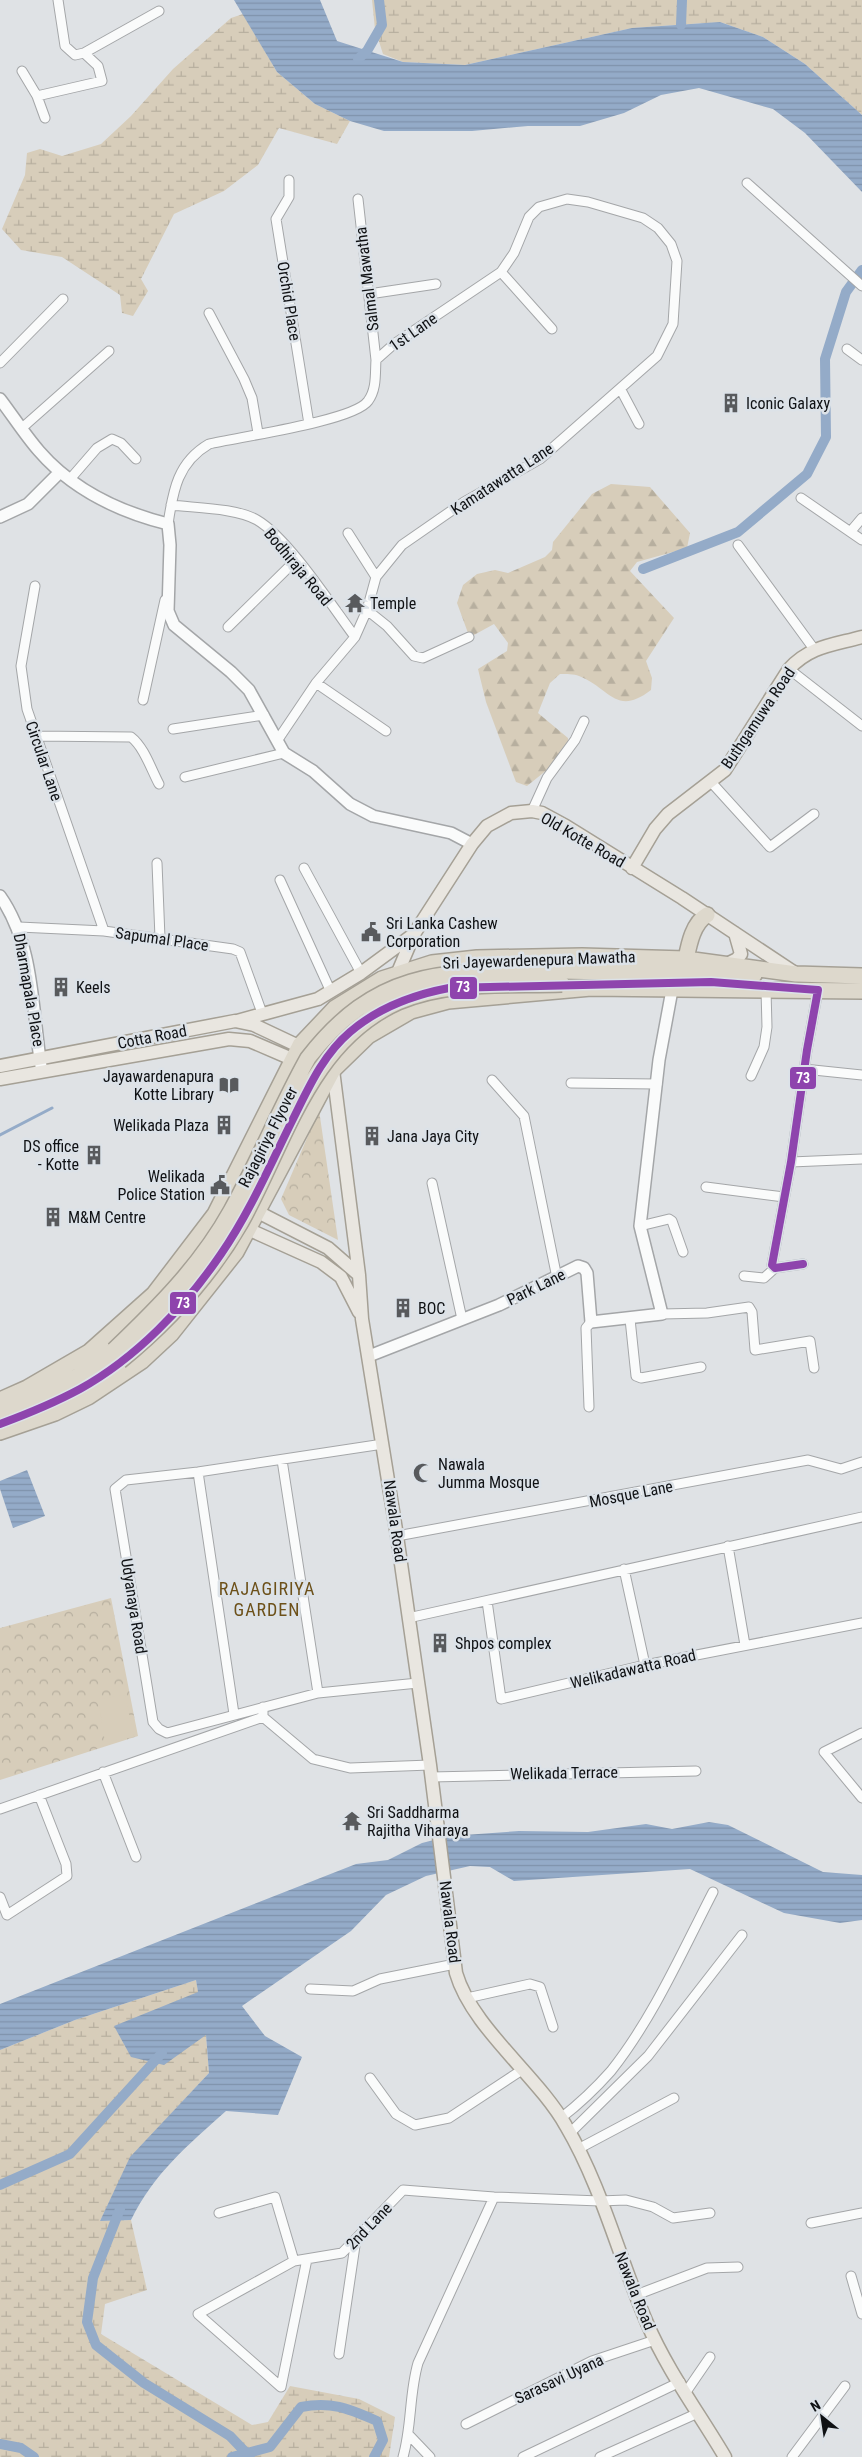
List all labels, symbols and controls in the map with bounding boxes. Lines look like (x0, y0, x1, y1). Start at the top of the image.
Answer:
street label: Salmal Mawatha (351, 226, 383, 332)
street label: Orchid Place (273, 260, 305, 342)
street label: 1st Lane (385, 309, 441, 355)
building icon: Iconic Galaxy (720, 392, 742, 414)
place label: Iconic Galaxy (746, 394, 830, 413)
street label: Kamatawatta Lane (447, 439, 557, 519)
street label: Bodhiraja Road (260, 524, 336, 610)
temple icon: Temple (344, 592, 366, 614)
place label: Temple (370, 594, 416, 613)
street label: Buthgamuwa Road (717, 664, 799, 772)
street label: Circular Lane (22, 719, 66, 803)
street label: Old Kotte Road (537, 808, 629, 872)
place label: Sri Lanka Cashew Corporation (386, 914, 498, 951)
public building icon: Sri Lanka Cashew Corporation (360, 921, 382, 943)
street label: Sapumal Place (114, 923, 210, 955)
street label: Dharmapala Place (10, 932, 48, 1048)
street label: Sri Jayewardenepura Mawatha (442, 947, 636, 973)
building icon: Keels (50, 976, 72, 998)
line badge: 73 (449, 976, 478, 1000)
place label: Keels (76, 978, 111, 997)
text: 73 (456, 979, 470, 995)
street label: Cotta Road (116, 1021, 188, 1053)
line badge: 73 (789, 1066, 817, 1090)
place label: Jayawardenapura Kotte Library (103, 1067, 214, 1104)
text: 73 (796, 1070, 810, 1086)
library icon: Jayawardenapura Kotte Library (218, 1074, 240, 1096)
street label: Rajagiriya Flyover (234, 1083, 302, 1190)
building icon: Welikada Plaza (213, 1114, 235, 1136)
place label: Welikada Plaza (113, 1116, 209, 1135)
building icon: Jana Jaya City (361, 1125, 383, 1147)
place label: Jana Jaya City (387, 1127, 479, 1146)
place label: DS office - Kotte (23, 1137, 79, 1174)
building icon: DS office - Kotte (83, 1144, 105, 1166)
place label: Welikada Police Station (117, 1167, 205, 1204)
public building icon: Welikada Police Station (209, 1174, 231, 1196)
building icon: M&M Centre (42, 1206, 64, 1228)
place label: M&M Centre (68, 1208, 146, 1227)
street label: Park Lane (504, 1265, 568, 1309)
line badge: 73 (169, 1291, 197, 1315)
text: 73 (176, 1295, 190, 1311)
building icon: BOC (392, 1297, 414, 1319)
place label: BOC (418, 1299, 445, 1318)
place label: Nawala Jumma Mosque (438, 1455, 540, 1492)
mosque icon: Nawala Jumma Mosque (412, 1462, 434, 1484)
street label: Mosque Lane (588, 1477, 674, 1511)
street label: Nawala Road (380, 1479, 410, 1563)
street label: Udyanaya Road (117, 1557, 151, 1655)
district label: RAJAGIRIYA GARDEN (219, 1578, 315, 1620)
building icon: Shpos complex (429, 1632, 451, 1654)
place label: Shpos complex (455, 1634, 551, 1653)
street label: Welikadawatta Road (568, 1645, 698, 1693)
street label: Welikada Terrace (510, 1763, 618, 1783)
place label: Sri Saddharma Rajitha Viharaya (367, 1803, 469, 1840)
temple icon: Sri Saddharma Rajitha Viharaya (341, 1810, 363, 1832)
street label: Nawala Road (436, 1880, 464, 1964)
street label: 2nd Lane (342, 2199, 396, 2253)
street label: Nawala Road (611, 2249, 659, 2333)
street label: Sarasavi Uyana (512, 2350, 606, 2408)
north arrow (797, 2392, 847, 2442)
text: N (808, 2397, 823, 2415)

